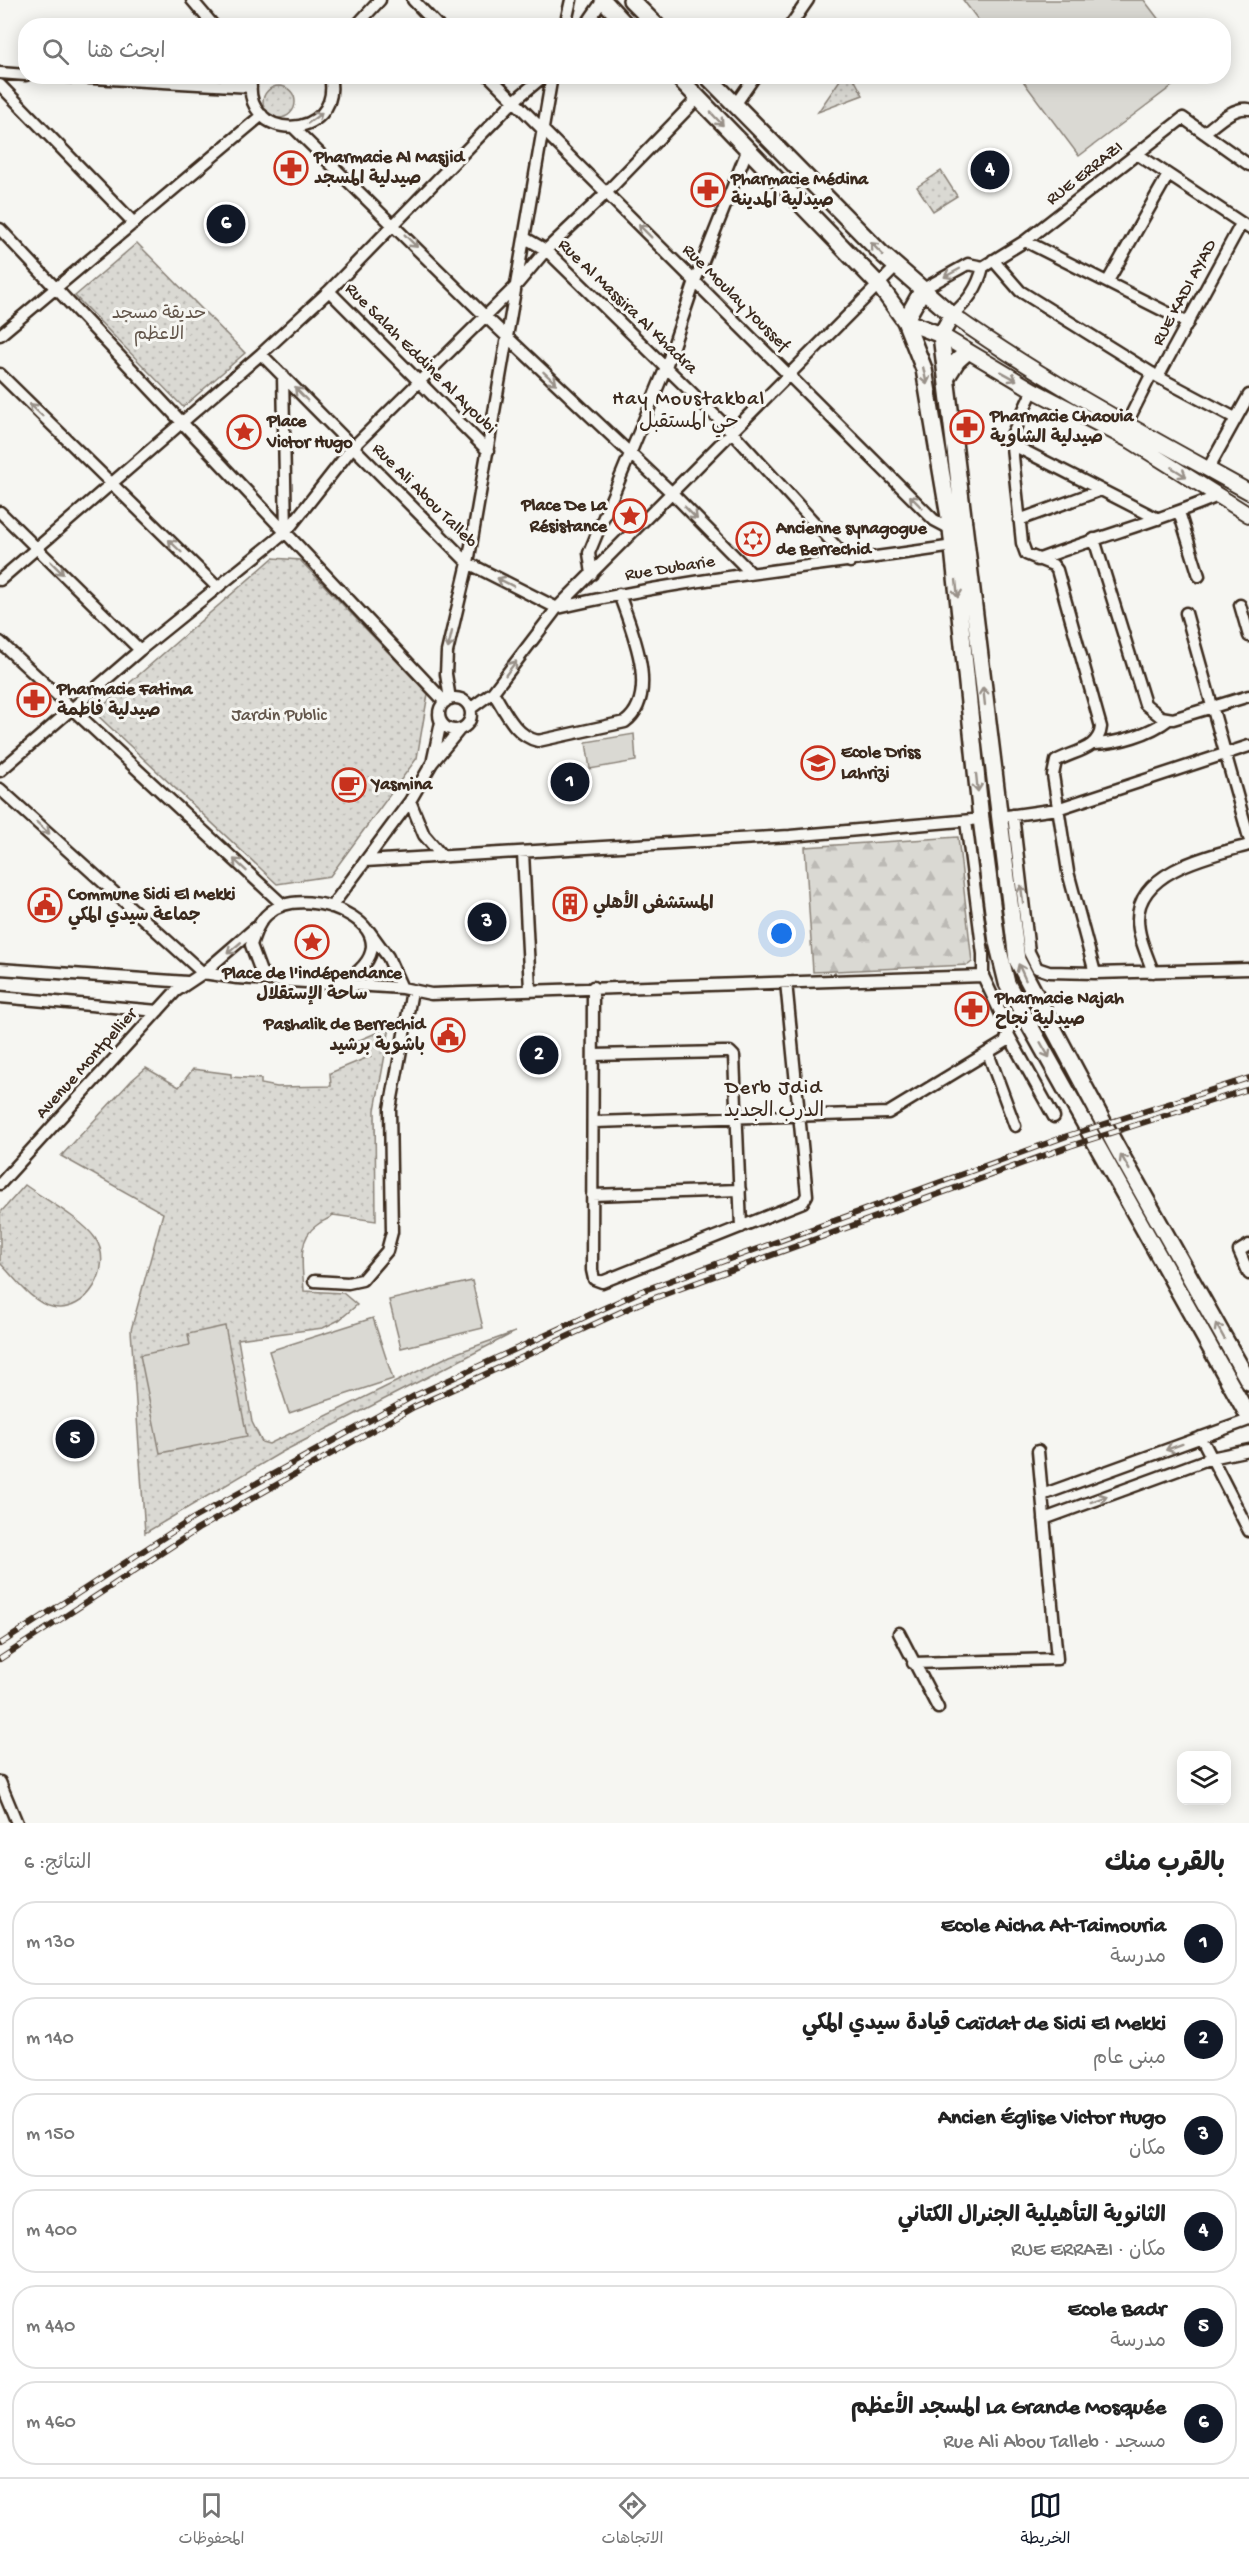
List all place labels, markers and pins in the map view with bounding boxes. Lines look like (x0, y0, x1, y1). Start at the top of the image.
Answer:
place label: Pharmacie Al Masjid صيدلية المسجد (313, 148, 466, 190)
pin: 4 (970, 148, 1010, 192)
pharmacy icon: Pharmacie Al Masjid صيدلية المسجد (273, 150, 309, 186)
place label: Pharmacie Médina صيدلية المدينة (730, 170, 869, 212)
pharmacy icon: Pharmacie Médina صيدلية المدينة (690, 172, 726, 208)
pin: 6 (206, 202, 246, 246)
place label: Pharmacie Chaouia صيدلية الشاوية (989, 407, 1134, 449)
pharmacy icon: Pharmacie Chaouia صيدلية الشاوية (949, 409, 985, 445)
place label: Place Victor Hugo (266, 412, 353, 454)
place icon: Place Victor Hugo (226, 414, 262, 450)
place label: Place De La Résistance (521, 496, 608, 538)
place icon: Place De La Résistance (612, 498, 648, 534)
place label: Ancienne synagogue de Berrechid (775, 519, 927, 561)
synagogue icon: Ancienne synagogue de Berrechid (735, 521, 771, 557)
place label: Pharmacie Fatima صيدلية فاطمة (56, 680, 194, 722)
pharmacy icon: Pharmacie Fatima صيدلية فاطمة (16, 682, 52, 718)
place label: Ecole Driss Lahrizi (841, 743, 922, 785)
school or university icon: Ecole Driss Lahrizi (800, 745, 836, 781)
pin: 1 (550, 760, 590, 804)
cafe icon: Yasmina (331, 767, 367, 803)
place label: Yasmina (370, 775, 433, 796)
place label: Commune Sidi El Mekki جماعة سيدي المكي (67, 885, 235, 930)
building icon: المستشفى الأهلي (552, 886, 588, 922)
public building icon: Commune Sidi El Mekki جماعة سيدي المكي (27, 887, 63, 923)
place label: المستشفى الأهلي (593, 890, 714, 918)
pin: 3 (468, 900, 506, 944)
place icon: Place de l'indépendance ساحة الإستقلال (294, 924, 330, 960)
place label: Place de l'indépendance ساحة الإستقلال (221, 964, 403, 1006)
place label: Pharmacie Najah صيدلية نجاح (994, 989, 1124, 1031)
pharmacy icon: Pharmacie Najah صيدلية نجاح (954, 991, 990, 1027)
place label: Pashalik de Berrechid باشوية برشيد (263, 1015, 427, 1057)
public building icon: Pashalik de Berrechid باشوية برشيد (430, 1017, 466, 1053)
pin: 2 (520, 1032, 558, 1078)
pin: 5 (56, 1416, 94, 1462)

